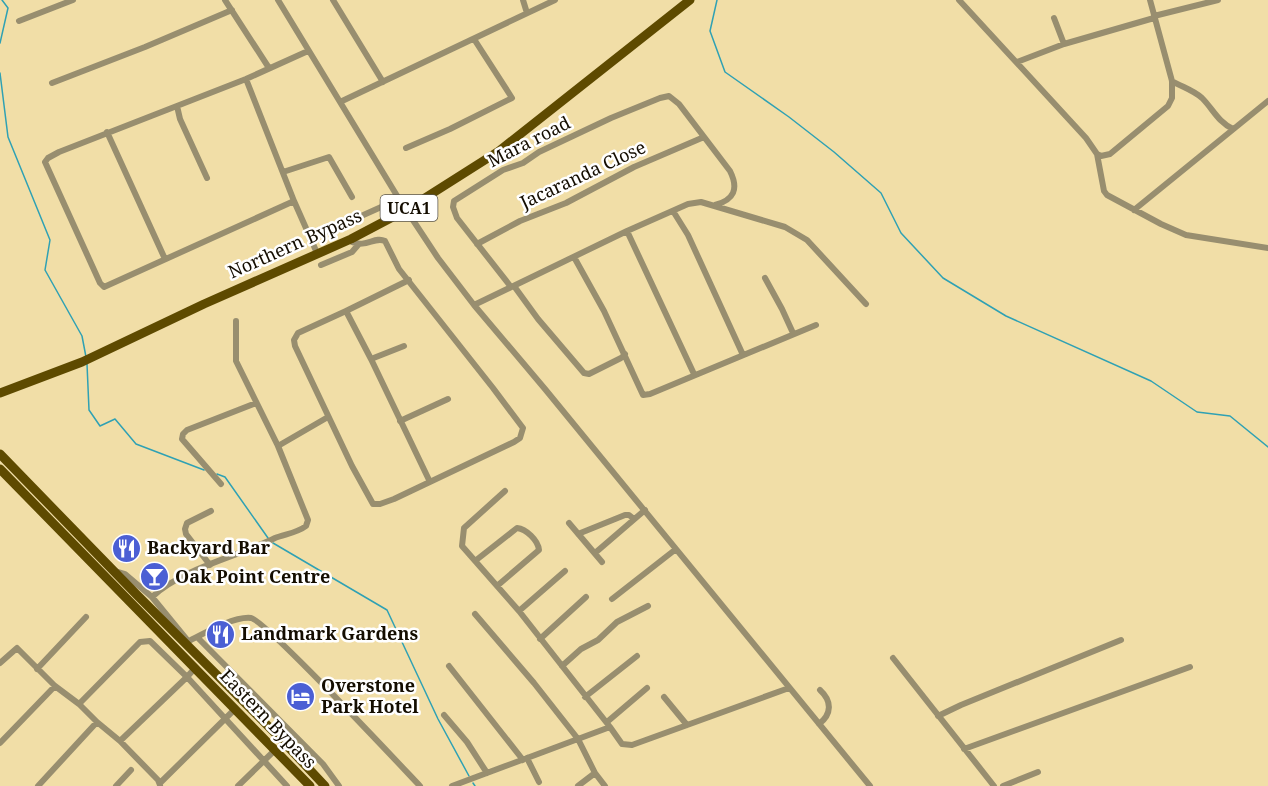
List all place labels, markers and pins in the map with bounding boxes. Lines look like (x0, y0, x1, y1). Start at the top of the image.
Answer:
restaurant icon: Backyard Bar (110, 532, 142, 564)
place label: Backyard Bar (147, 535, 271, 559)
bar icon: Oak Point Centre (138, 561, 170, 593)
place label: Oak Point Centre (175, 564, 330, 588)
restaurant icon: Landmark Gardens (204, 618, 236, 650)
place label: Landmark Gardens (241, 621, 418, 645)
place label: Overstone Park Hotel (321, 673, 419, 718)
hotel icon: Overstone Park Hotel (284, 680, 316, 712)

